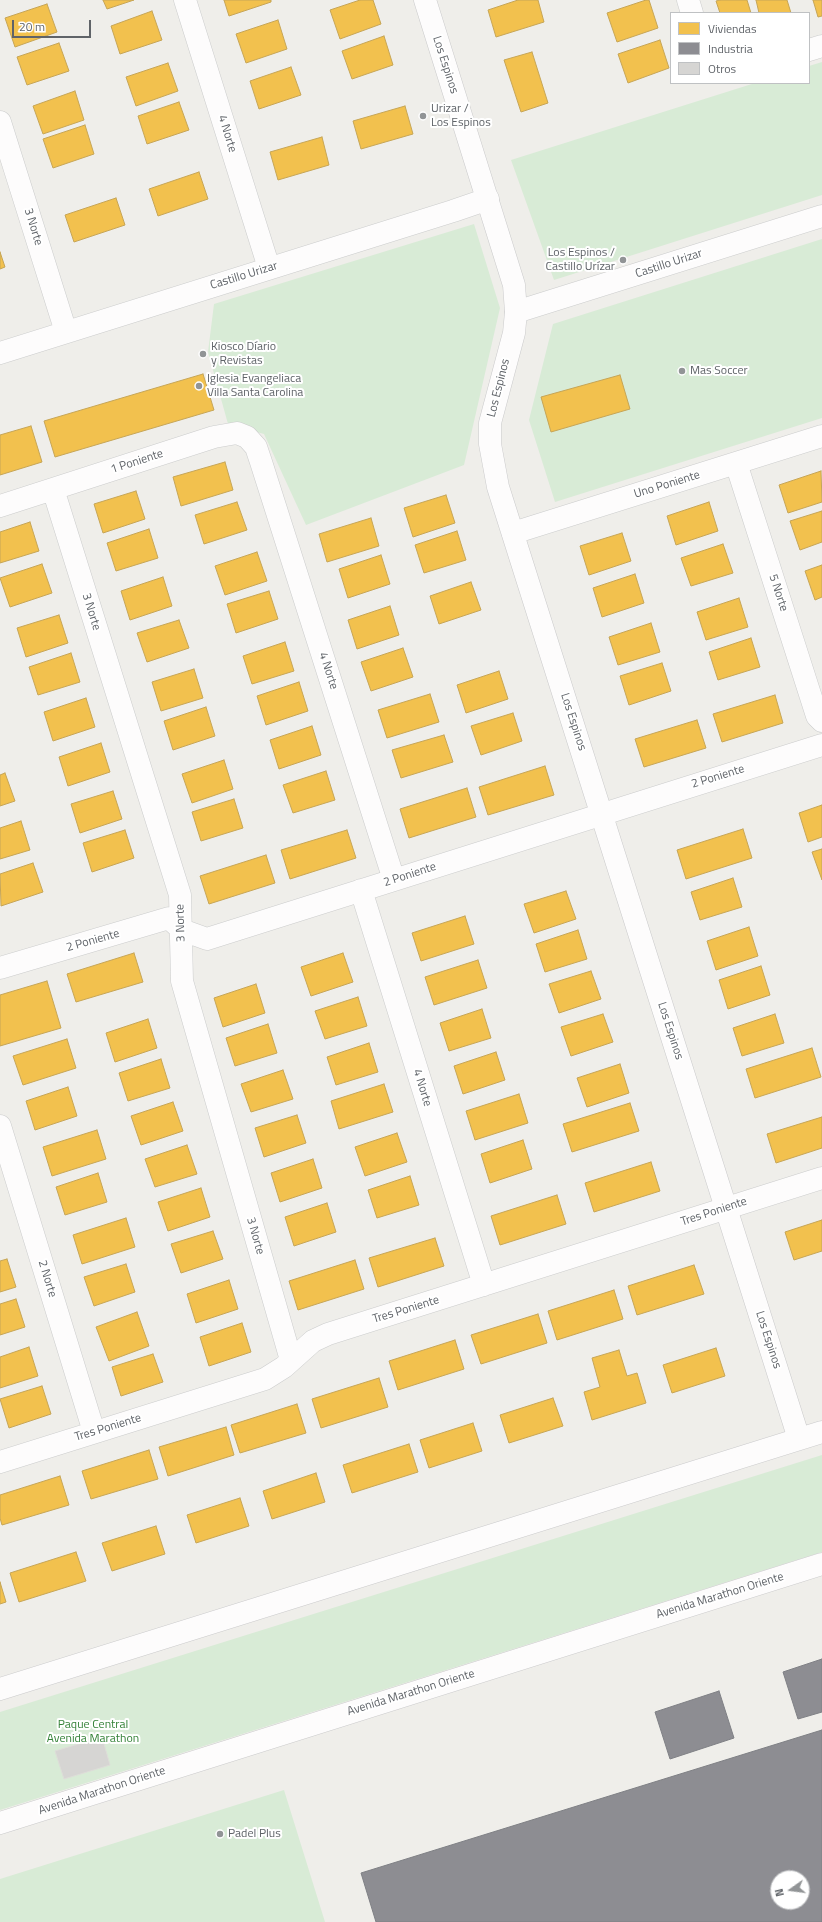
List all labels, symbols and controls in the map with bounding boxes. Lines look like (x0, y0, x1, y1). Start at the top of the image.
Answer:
scale bar (14, 12, 93, 38)
legend (670, 12, 810, 84)
text: 20 m (19, 17, 45, 36)
text: Viviendas (708, 19, 756, 38)
street label: Los Espinos (429, 34, 461, 96)
text: Industria (708, 39, 753, 58)
text: Otros (708, 59, 736, 78)
place label: Urizar / Los Espinos (431, 102, 491, 130)
marker: Urizar / Los Espinos (418, 111, 428, 121)
street label: 4 Norte (215, 114, 239, 154)
street label: 3 Norte (21, 207, 45, 247)
place label: Los Espinos / Castillo Urízar (545, 246, 615, 274)
street label: Castillo Urizar (634, 246, 704, 282)
marker: Los Espinos / Castillo Urízar (618, 255, 628, 265)
street label: Castillo Urizar (209, 259, 279, 293)
place label: Kiosco Díario y Revistas (211, 340, 276, 368)
marker: Kiosco Díario y Revistas (198, 349, 208, 359)
street label: Los Espinos (485, 357, 513, 419)
place label: Mas Soccer (690, 364, 748, 378)
marker: Mas Soccer (677, 366, 687, 376)
place label: Iglesia Evangeliaca Villa Santa Carolina (207, 372, 303, 400)
marker: Iglesia Evangeliaca Villa Santa Carolina (194, 381, 204, 391)
street label: 1 Poniente (109, 447, 165, 477)
street label: Uno Poniente (632, 468, 702, 502)
street label: 5 Norte (765, 573, 791, 613)
street label: 3 Norte (79, 592, 103, 632)
street label: 4 Norte (315, 651, 341, 691)
street label: Los Espinos (557, 691, 589, 753)
street label: 2 Poniente (690, 762, 746, 792)
street label: 2 Poniente (382, 860, 438, 890)
street label: 3 Norte (173, 904, 189, 942)
street label: 2 Poniente (65, 927, 121, 955)
street label: Los Espinos (654, 1000, 686, 1062)
street label: 4 Norte (410, 1068, 434, 1108)
street label: Tres Poniente (679, 1195, 749, 1229)
street label: 3 Norte (243, 1216, 267, 1256)
street label: 2 Norte (35, 1259, 59, 1299)
street label: Tres Poniente (371, 1293, 441, 1327)
street label: Los Espinos (752, 1309, 784, 1371)
street label: Tres Poniente (73, 1411, 143, 1445)
street label: Avenida Marathon Oriente (655, 1570, 785, 1622)
street label: Avenida Marathon Oriente (346, 1667, 476, 1719)
park label: Paque Central Avenida Marathon (47, 1718, 139, 1746)
street label: Avenida Marathon Oriente (37, 1764, 167, 1818)
place label: Padel Plus (228, 1827, 281, 1841)
marker: Padel Plus (215, 1829, 225, 1839)
north arrow (770, 1870, 810, 1910)
text: N (771, 1887, 788, 1898)

